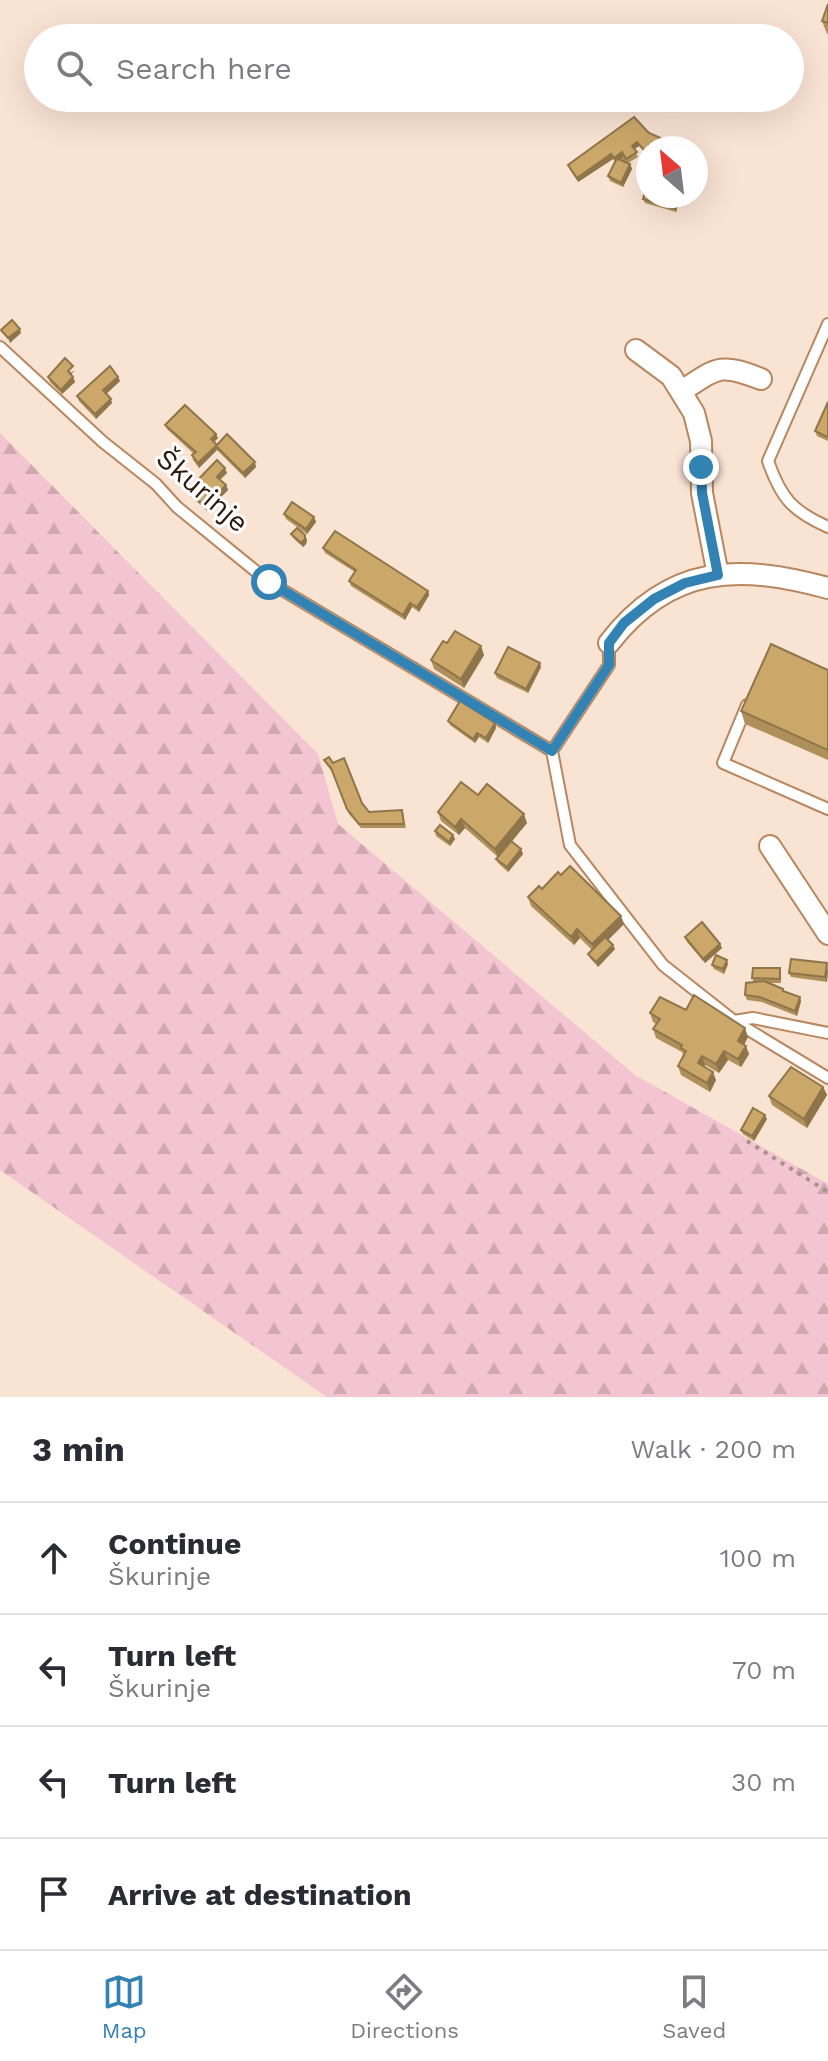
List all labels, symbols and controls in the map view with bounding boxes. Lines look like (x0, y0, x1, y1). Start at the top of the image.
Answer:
search box (24, 24, 804, 112)
icon: search (52, 46, 96, 90)
text: Search here (116, 51, 292, 86)
north arrow (636, 136, 708, 208)
street label: Škurinje (150, 442, 255, 539)
route end (683, 449, 719, 485)
route start (251, 564, 287, 600)
text: 3 min (32, 1429, 125, 1469)
text: Walk · 200 m (630, 1434, 796, 1464)
text: Continue (108, 1526, 241, 1561)
icon: ahead (32, 1536, 76, 1580)
text: 100 m (720, 1543, 796, 1573)
text: Škurinje (108, 1561, 211, 1591)
text: Turn left (108, 1638, 236, 1673)
icon: left (32, 1648, 76, 1692)
text: 70 m (732, 1655, 796, 1685)
text: Škurinje (108, 1673, 211, 1703)
icon: left (32, 1760, 76, 1804)
text: Turn left (108, 1765, 236, 1800)
text: 30 m (731, 1767, 796, 1797)
icon: arrive (32, 1872, 76, 1916)
text: Arrive at destination (108, 1877, 412, 1912)
tab: Map (102, 1970, 147, 2043)
tab: Directions (350, 1970, 459, 2043)
tab: Saved (662, 1970, 726, 2043)

